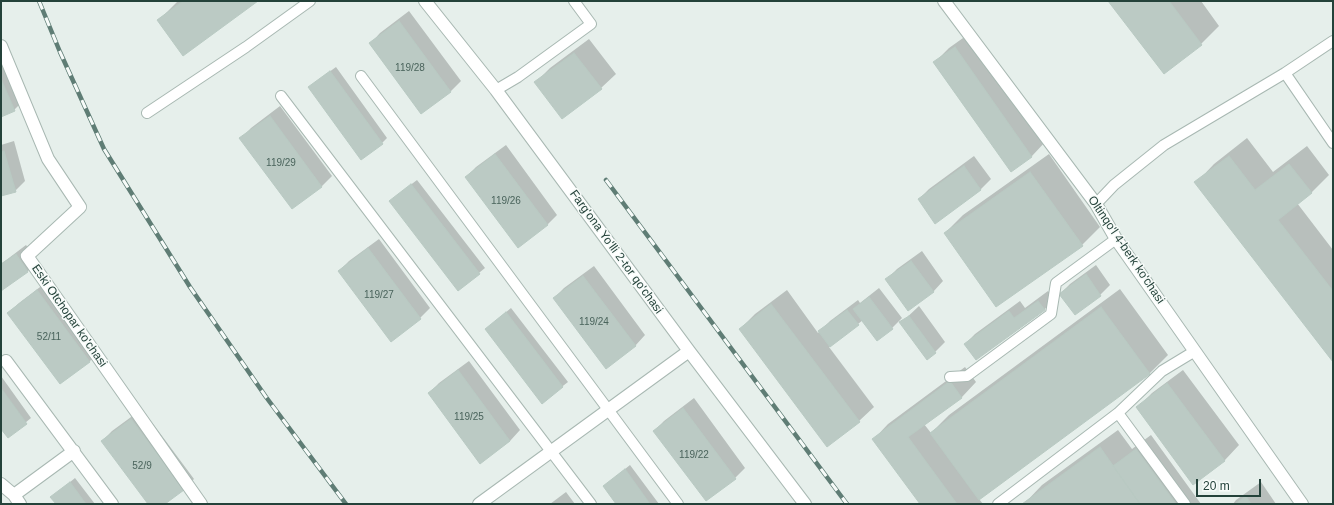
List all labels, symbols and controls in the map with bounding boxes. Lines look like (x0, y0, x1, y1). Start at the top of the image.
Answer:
house number: 119/28 (395, 62, 425, 74)
house number: 119/29 (266, 157, 296, 169)
street label: Farg'ona Yo'lli 2-tor qo'chasi (566, 187, 666, 317)
street label: Oltinqo'l 4-berk ko'chasi (1085, 193, 1167, 307)
house number: 119/26 (491, 195, 521, 207)
street label: Eski Otchopar ko'chasi (28, 262, 110, 370)
house number: 119/27 (364, 289, 394, 301)
house number: 119/24 (579, 316, 609, 328)
house number: 52/11 (37, 331, 61, 343)
house number: 119/25 (454, 411, 484, 423)
house number: 119/22 (679, 449, 709, 461)
house number: 52/9 (132, 460, 152, 472)
scale bar (1198, 471, 1263, 497)
text: 20 m (1203, 479, 1230, 493)

